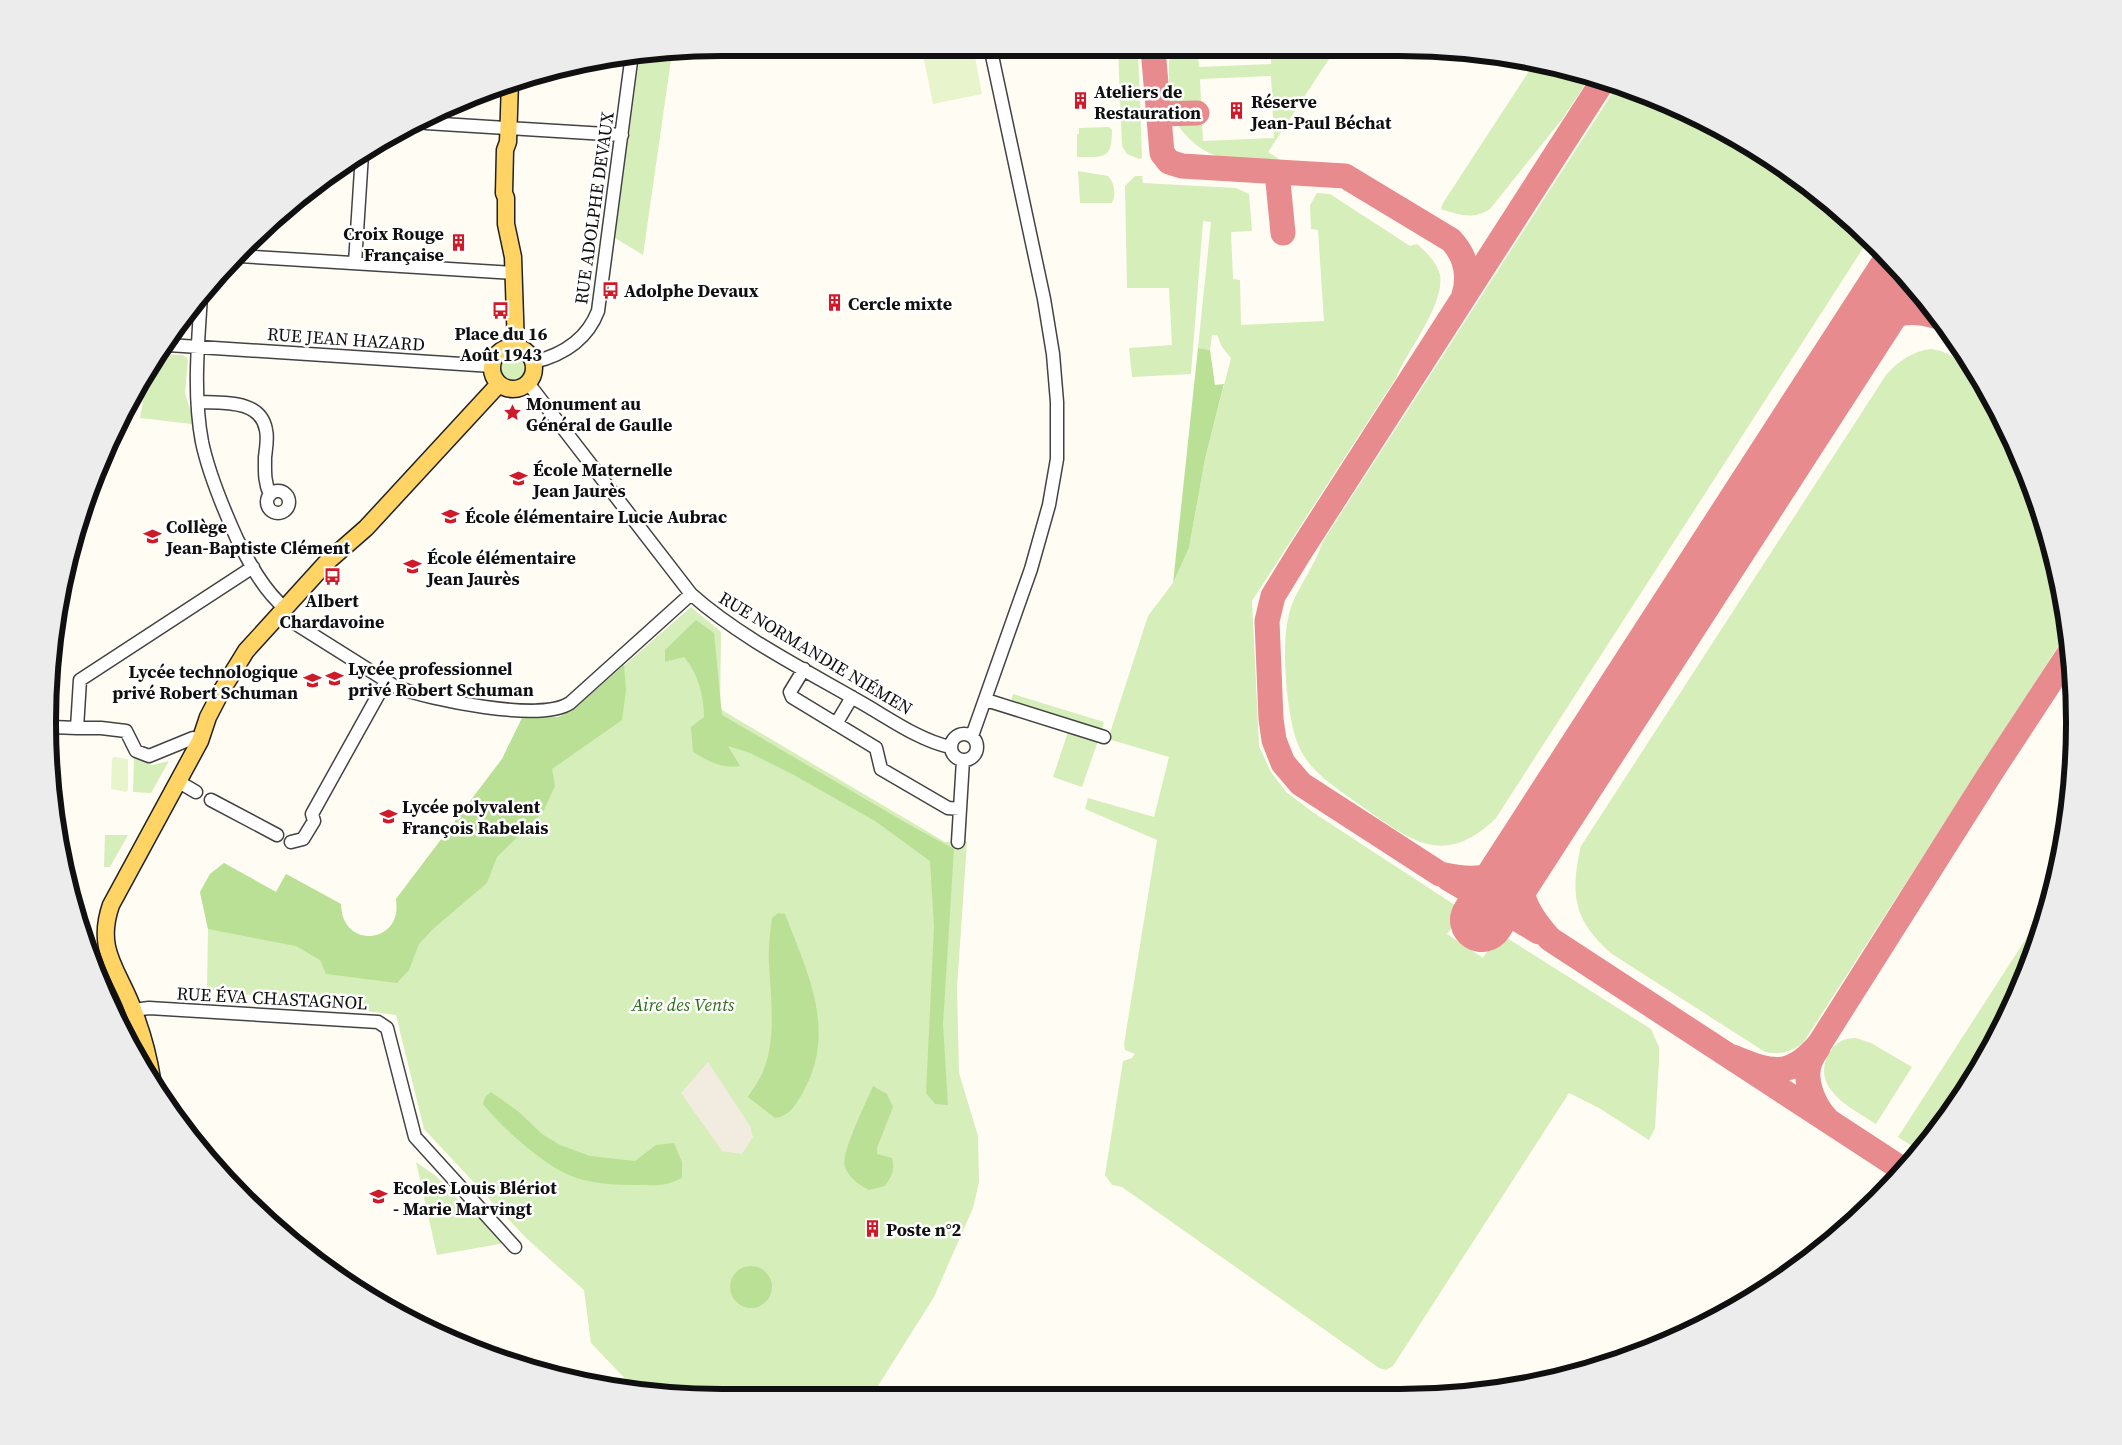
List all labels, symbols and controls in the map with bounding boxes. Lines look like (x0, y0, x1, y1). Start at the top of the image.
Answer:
place label: Ateliers de Restauration (1094, 79, 1201, 125)
place label: Réserve Jean-Paul Béchat (1250, 89, 1392, 135)
building icon: Ateliers de Restauration (1070, 91, 1090, 111)
building icon: Réserve Jean-Paul Béchat (1227, 101, 1247, 121)
street label: RUE ADOLPHE DEVAUX (568, 110, 620, 306)
place label: Croix Rouge Française (343, 221, 444, 267)
building icon: Croix Rouge Française (448, 233, 468, 253)
place label: Adolphe Devaux (624, 278, 759, 303)
bus stop icon: Adolphe Devaux (600, 280, 620, 300)
place label: Cercle mixte (848, 291, 952, 316)
building icon: Cercle mixte (824, 293, 844, 313)
bus stop icon: Place du 16 Août 1943 (491, 300, 511, 320)
street label: RUE JEAN HAZARD (266, 321, 426, 357)
place label: Place du 16 Août 1943 (454, 321, 548, 367)
place label: Monument au Général de Gaulle (526, 391, 672, 437)
place icon: Monument au Général de Gaulle (502, 403, 522, 423)
place label: École Maternelle Jean Jaurès (532, 457, 672, 503)
school or university icon: École Maternelle Jean Jaurès (509, 469, 529, 489)
place label: École élémentaire Lucie Aubrac (465, 504, 727, 529)
school or university icon: École élémentaire Lucie Aubrac (441, 506, 461, 526)
place label: Collège Jean-Baptiste Clément (165, 514, 351, 560)
school or university icon: Collège Jean-Baptiste Clément (142, 526, 162, 546)
place label: École élémentaire Jean Jaurès (426, 545, 576, 591)
school or university icon: École élémentaire Jean Jaurès (403, 557, 423, 577)
bus stop icon: Albert Chardavoine (322, 567, 342, 587)
street label: RUE NORMANDIE NIÉMEN (715, 585, 917, 721)
place label: Albert Chardavoine (280, 588, 384, 634)
place label: Lycée professionnel privé Robert Schuman (348, 656, 534, 702)
place label: Lycée technologique privé Robert Schuman (112, 659, 298, 705)
school or university icon: Lycée professionnel privé Robert Schuman (324, 668, 344, 688)
school or university icon: Lycée technologique privé Robert Schuman (302, 671, 322, 691)
place label: Lycée polyvalent François Rabelais (402, 794, 548, 840)
school or university icon: Lycée polyvalent François Rabelais (378, 806, 398, 826)
street label: RUE ÉVA CHASTAGNOL (176, 981, 368, 1015)
park label: Aire des Vents (631, 992, 735, 1017)
place label: Ecoles Louis Blériot - Marie Marvingt (393, 1175, 557, 1221)
school or university icon: Ecoles Louis Blériot - Marie Marvingt (369, 1187, 389, 1207)
place label: Poste n°2 (886, 1217, 962, 1242)
building icon: Poste n°2 (862, 1219, 882, 1239)

